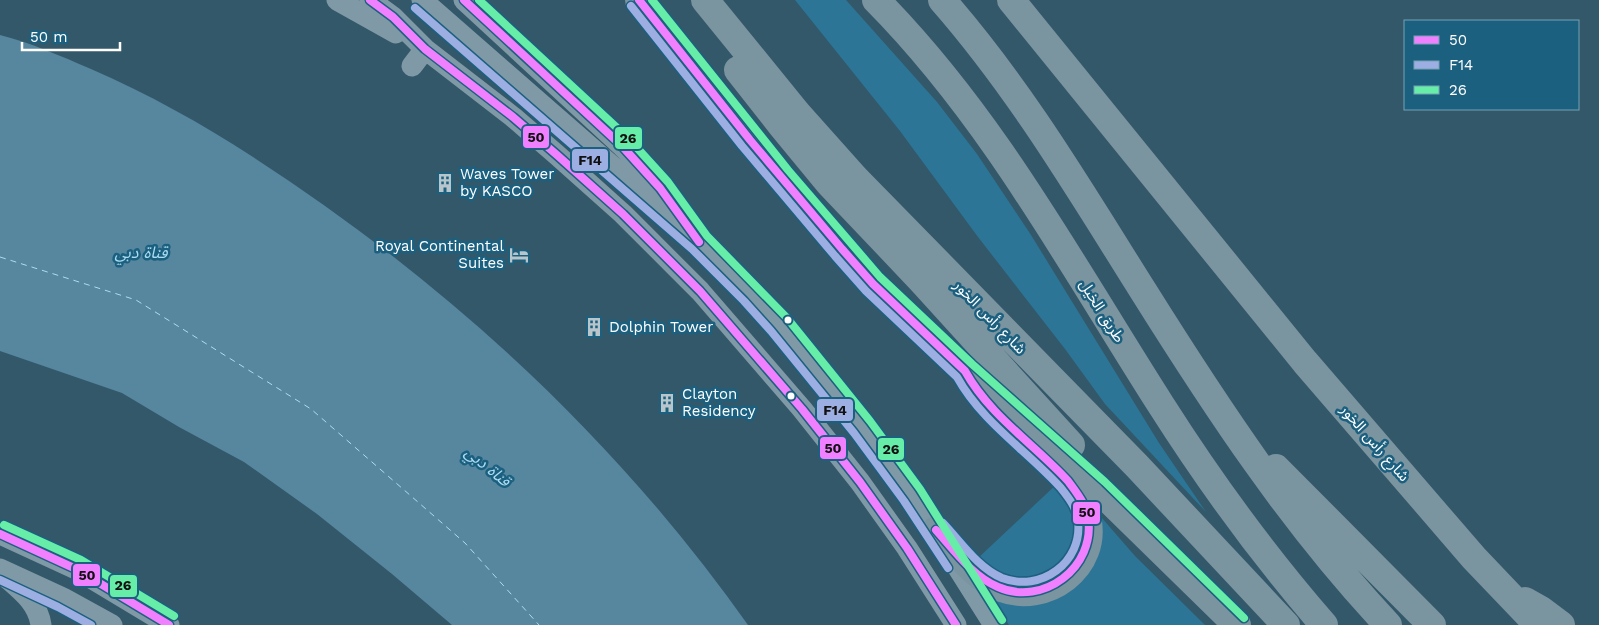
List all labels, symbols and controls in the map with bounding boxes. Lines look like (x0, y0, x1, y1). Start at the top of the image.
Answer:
scale bar (22, 20, 120, 52)
legend (1404, 20, 1579, 110)
text: 50 m (30, 28, 67, 46)
text: 50 (1449, 31, 1467, 49)
text: F14 (1449, 56, 1473, 74)
text: 26 (1449, 81, 1467, 99)
line badge: 50 (522, 125, 550, 149)
line badge: 26 (614, 126, 643, 150)
text: 50 (527, 129, 545, 145)
text: 26 (620, 130, 637, 146)
line badge: F14 (571, 148, 609, 172)
text: F14 (578, 152, 602, 168)
place label: Waves Tower by KASCO (460, 165, 554, 200)
building icon: Waves Tower by KASCO (434, 172, 456, 194)
place label: Royal Continental Suites (375, 237, 504, 272)
water label: قناة دبي (115, 243, 169, 266)
hotel icon: Royal Continental Suites (508, 244, 530, 266)
street label: شارع رأس الخور (947, 276, 1030, 360)
street label: طريق الخيل (1075, 276, 1128, 346)
unlabelled marker (783, 315, 793, 325)
building icon: Dolphin Tower (583, 316, 605, 338)
place label: Dolphin Tower (609, 318, 713, 336)
place label: Clayton Residency (682, 385, 756, 420)
unlabelled marker (786, 391, 796, 401)
building icon: Clayton Residency (656, 392, 678, 414)
line badge: F14 (816, 398, 854, 422)
street label: شارع رأس الخور (1334, 400, 1413, 487)
text: F14 (823, 402, 847, 418)
line badge: 50 (819, 436, 847, 460)
line badge: 26 (877, 437, 905, 461)
text: 50 (824, 440, 842, 456)
text: 26 (883, 441, 900, 457)
water label: قناة دبي (459, 442, 515, 494)
line badge: 50 (1072, 501, 1101, 525)
text: 50 (1078, 504, 1096, 520)
line badge: 50 (72, 563, 101, 587)
text: 50 (78, 567, 96, 583)
line badge: 26 (109, 574, 138, 598)
text: 26 (115, 577, 132, 593)

